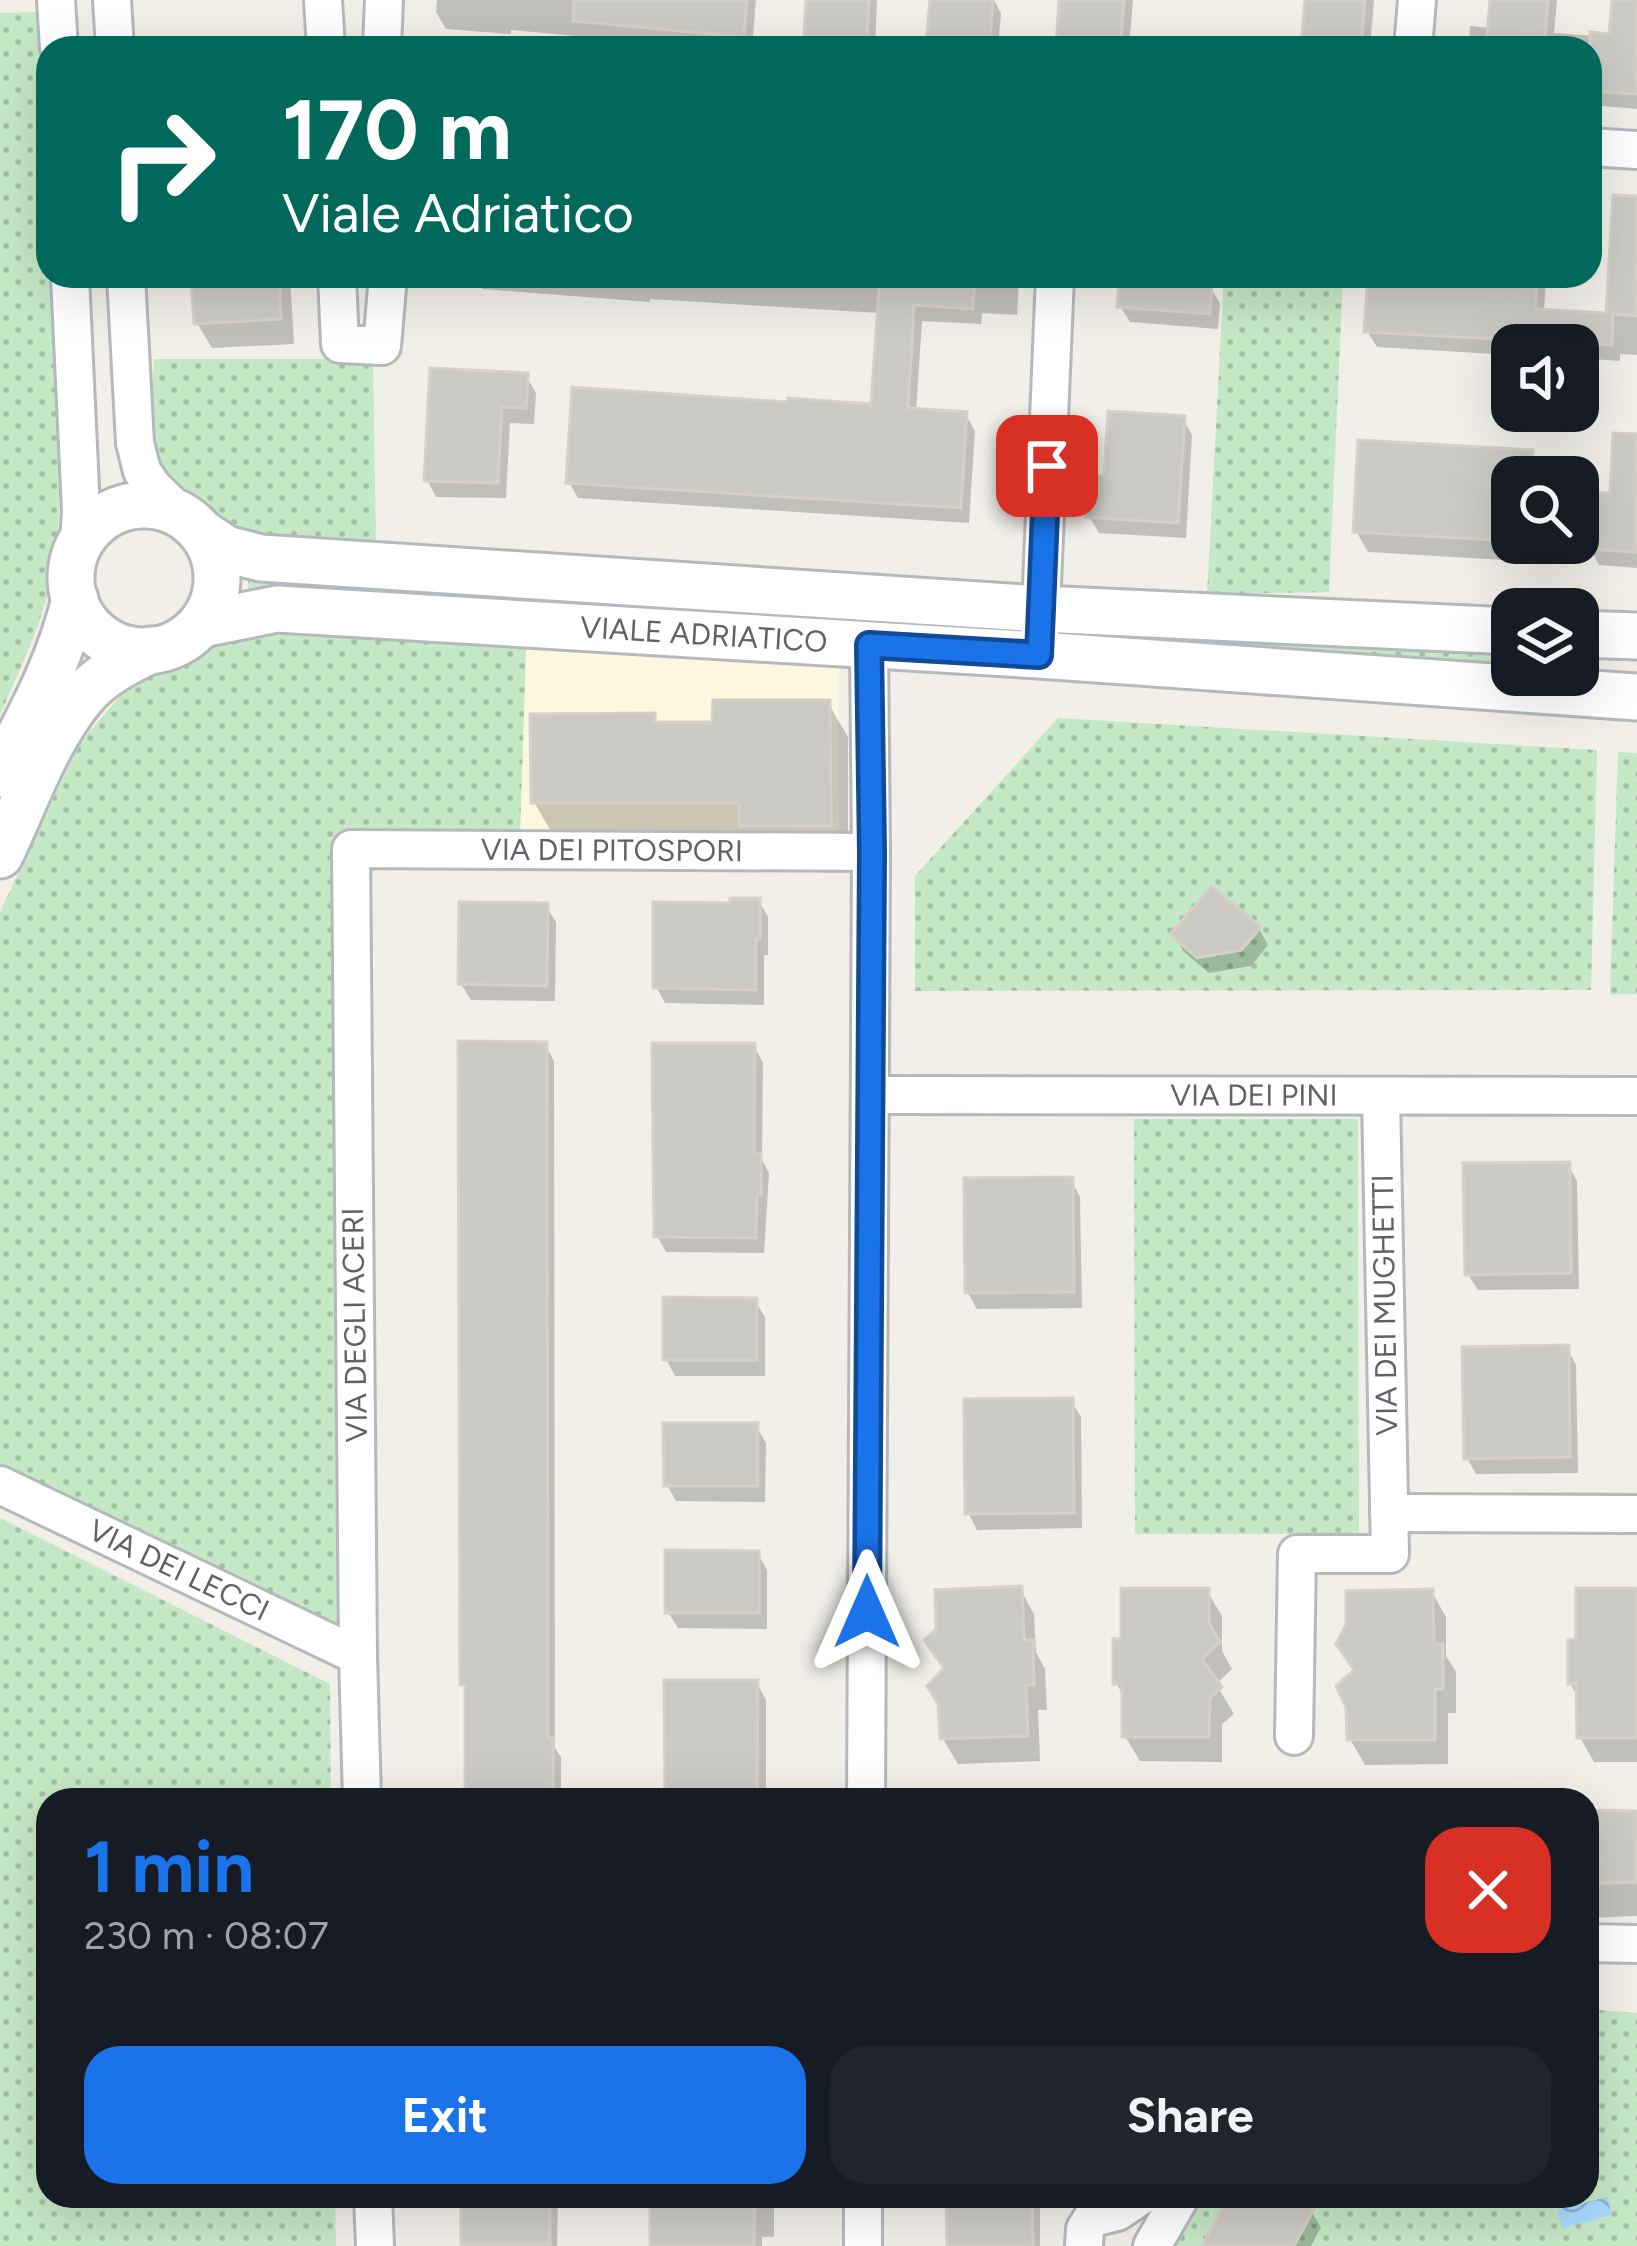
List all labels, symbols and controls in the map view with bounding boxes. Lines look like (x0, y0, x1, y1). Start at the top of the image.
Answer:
text: 170 m (282, 79, 512, 180)
icon: right (84, 84, 240, 240)
text: Viale Adriatico (282, 181, 634, 246)
map controls (1491, 324, 1599, 696)
button: sound (1491, 324, 1599, 432)
pin (996, 415, 1098, 517)
icon: arrive (1014, 433, 1080, 499)
button: search (1491, 456, 1599, 564)
button: layers (1491, 588, 1599, 696)
street label: VIALE ADRIATICO (579, 608, 828, 660)
street label: VIA DEI PITOSPORI (481, 831, 743, 869)
street label: VIA DEI PINI (1170, 1076, 1338, 1114)
street label: VIA DEI MUGHETTI (1364, 1174, 1405, 1436)
street label: VIA DEGLI ACERI (334, 1207, 375, 1443)
street label: VIA DEI LECCI (83, 1511, 275, 1629)
position arrow (804, 1549, 930, 1675)
text: 1 min (84, 1824, 254, 1910)
button: close (1425, 1827, 1551, 1953)
text: 230 m · 08:07 (84, 1912, 329, 1959)
button: Exit (84, 2046, 806, 2184)
button: Share (830, 2046, 1551, 2184)

